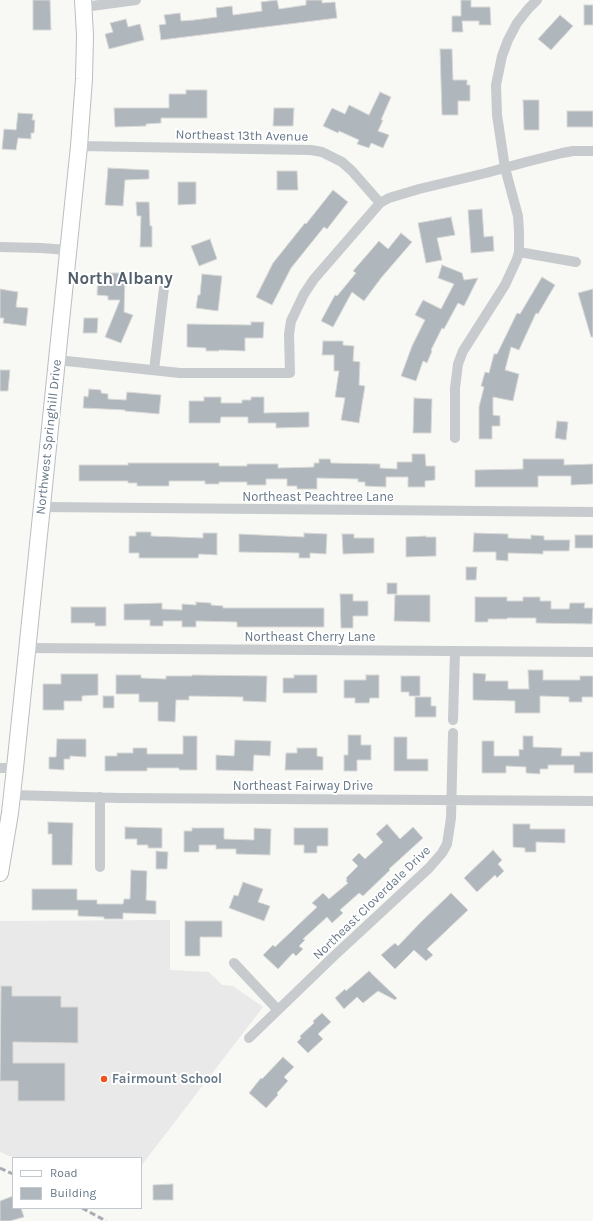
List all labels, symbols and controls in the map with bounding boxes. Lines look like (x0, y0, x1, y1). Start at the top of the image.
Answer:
street label: Northeast 13th Avenue (176, 127, 308, 145)
district label: North Albany (67, 269, 173, 289)
street label: Northwest Springhill Drive (33, 359, 65, 515)
street label: Northeast Peachtree Lane (242, 489, 394, 505)
street label: Northeast Cherry Lane (245, 629, 375, 645)
street label: Northeast Fairway Drive (233, 778, 373, 794)
street label: Northeast Cloverdale Drive (310, 843, 434, 963)
place label: Fairmount School (112, 1071, 222, 1087)
marker: Fairmount School (99, 1074, 109, 1084)
legend (12, 1157, 142, 1209)
text: Road (50, 1166, 78, 1180)
text: Building (50, 1186, 96, 1200)

